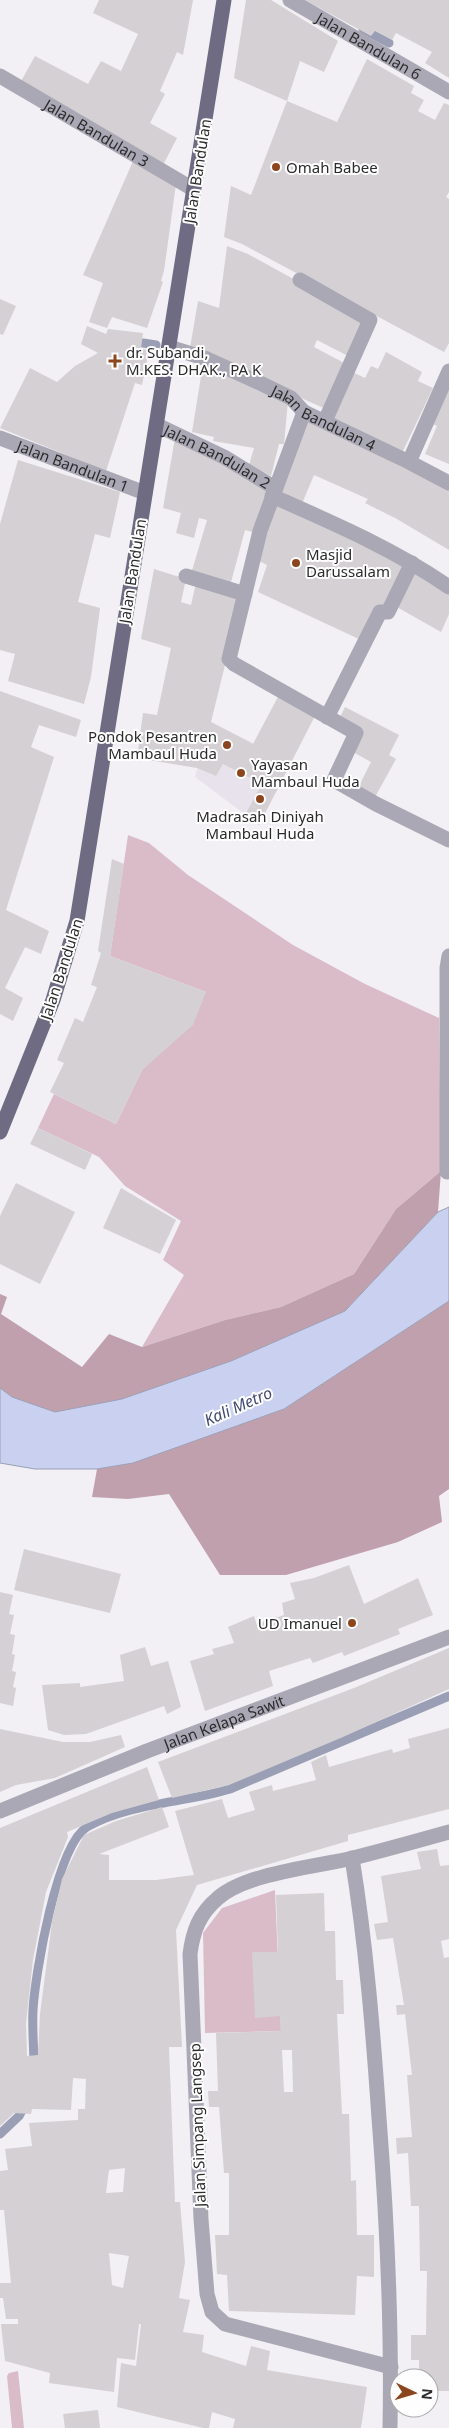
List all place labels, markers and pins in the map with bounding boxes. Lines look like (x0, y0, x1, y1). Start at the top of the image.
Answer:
place label: Omah Babee (286, 157, 378, 177)
marker: Omah Babee (270, 161, 282, 173)
place label: dr. Subandi, M.KES. DHAK., PA K (126, 342, 262, 379)
marker: dr. Subandi, M.KES. DHAK., PA K (108, 354, 122, 368)
place label: Masjid Darussalam (306, 544, 390, 581)
marker: Masjid Darussalam (290, 557, 302, 569)
place label: Pondok Pesantren Mambaul Huda (88, 726, 217, 763)
marker: Pondok Pesantren Mambaul Huda (221, 739, 233, 751)
place label: Yayasan Mambaul Huda (251, 754, 360, 791)
marker: Yayasan Mambaul Huda (235, 767, 247, 779)
marker: Madrasah Diniyah Mambaul Huda (254, 793, 266, 805)
place label: Madrasah Diniyah Mambaul Huda (196, 806, 324, 843)
place label: UD Imanuel (258, 1613, 342, 1633)
marker: UD Imanuel (346, 1617, 358, 1629)

